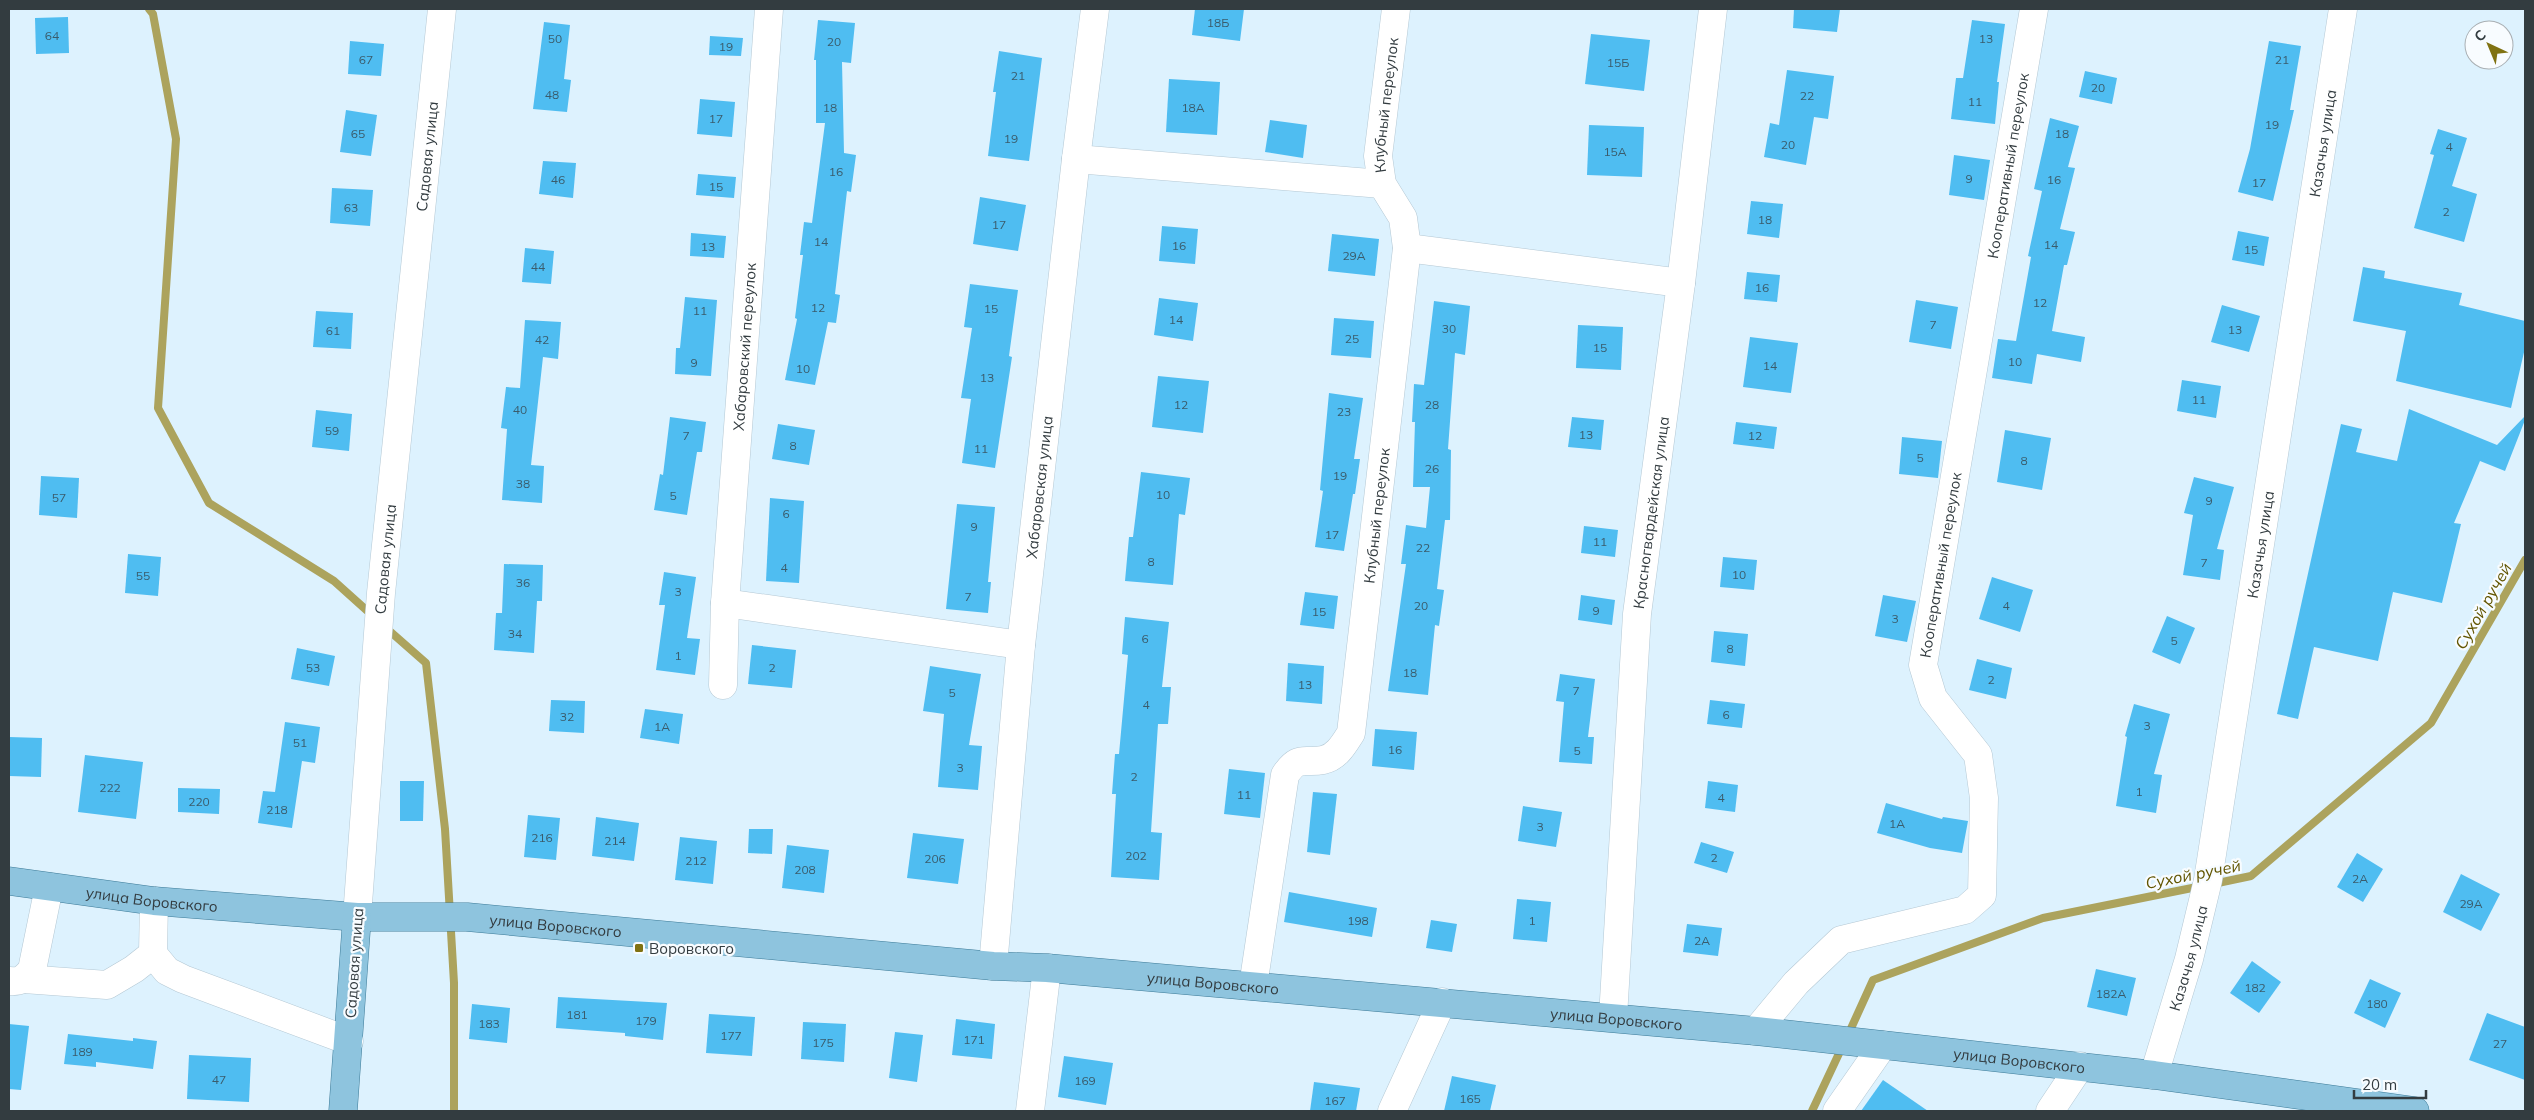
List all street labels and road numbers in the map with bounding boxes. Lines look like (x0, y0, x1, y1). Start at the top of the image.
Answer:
street label: Клубный переулок (1368, 35, 1402, 174)
street label: Кооперативный переулок (1982, 71, 2033, 260)
street label: Казачья улица (2304, 88, 2340, 198)
street label: Садовая улица (411, 100, 442, 212)
street label: Хабаровский переулок (728, 261, 760, 431)
street label: Хабаровская улица (1021, 415, 1056, 560)
street label: Красногвардейская улица (1628, 415, 1673, 610)
street label: Клубный переулок (1359, 446, 1393, 584)
street label: Кооперативный переулок (1915, 470, 1965, 659)
street label: Казачья улица (2242, 489, 2278, 600)
street label: Садовая улица (370, 503, 400, 615)
street label: улица Воровского (85, 882, 218, 915)
street label: Казачья улица (2164, 903, 2211, 1013)
street label: Садовая улица (341, 907, 367, 1019)
street label: улица Воровского (489, 910, 623, 941)
street label: улица Воровского (1146, 967, 1280, 998)
street label: улица Воровского (1550, 1003, 1683, 1034)
street label: улица Воровского (1952, 1043, 2086, 1077)

